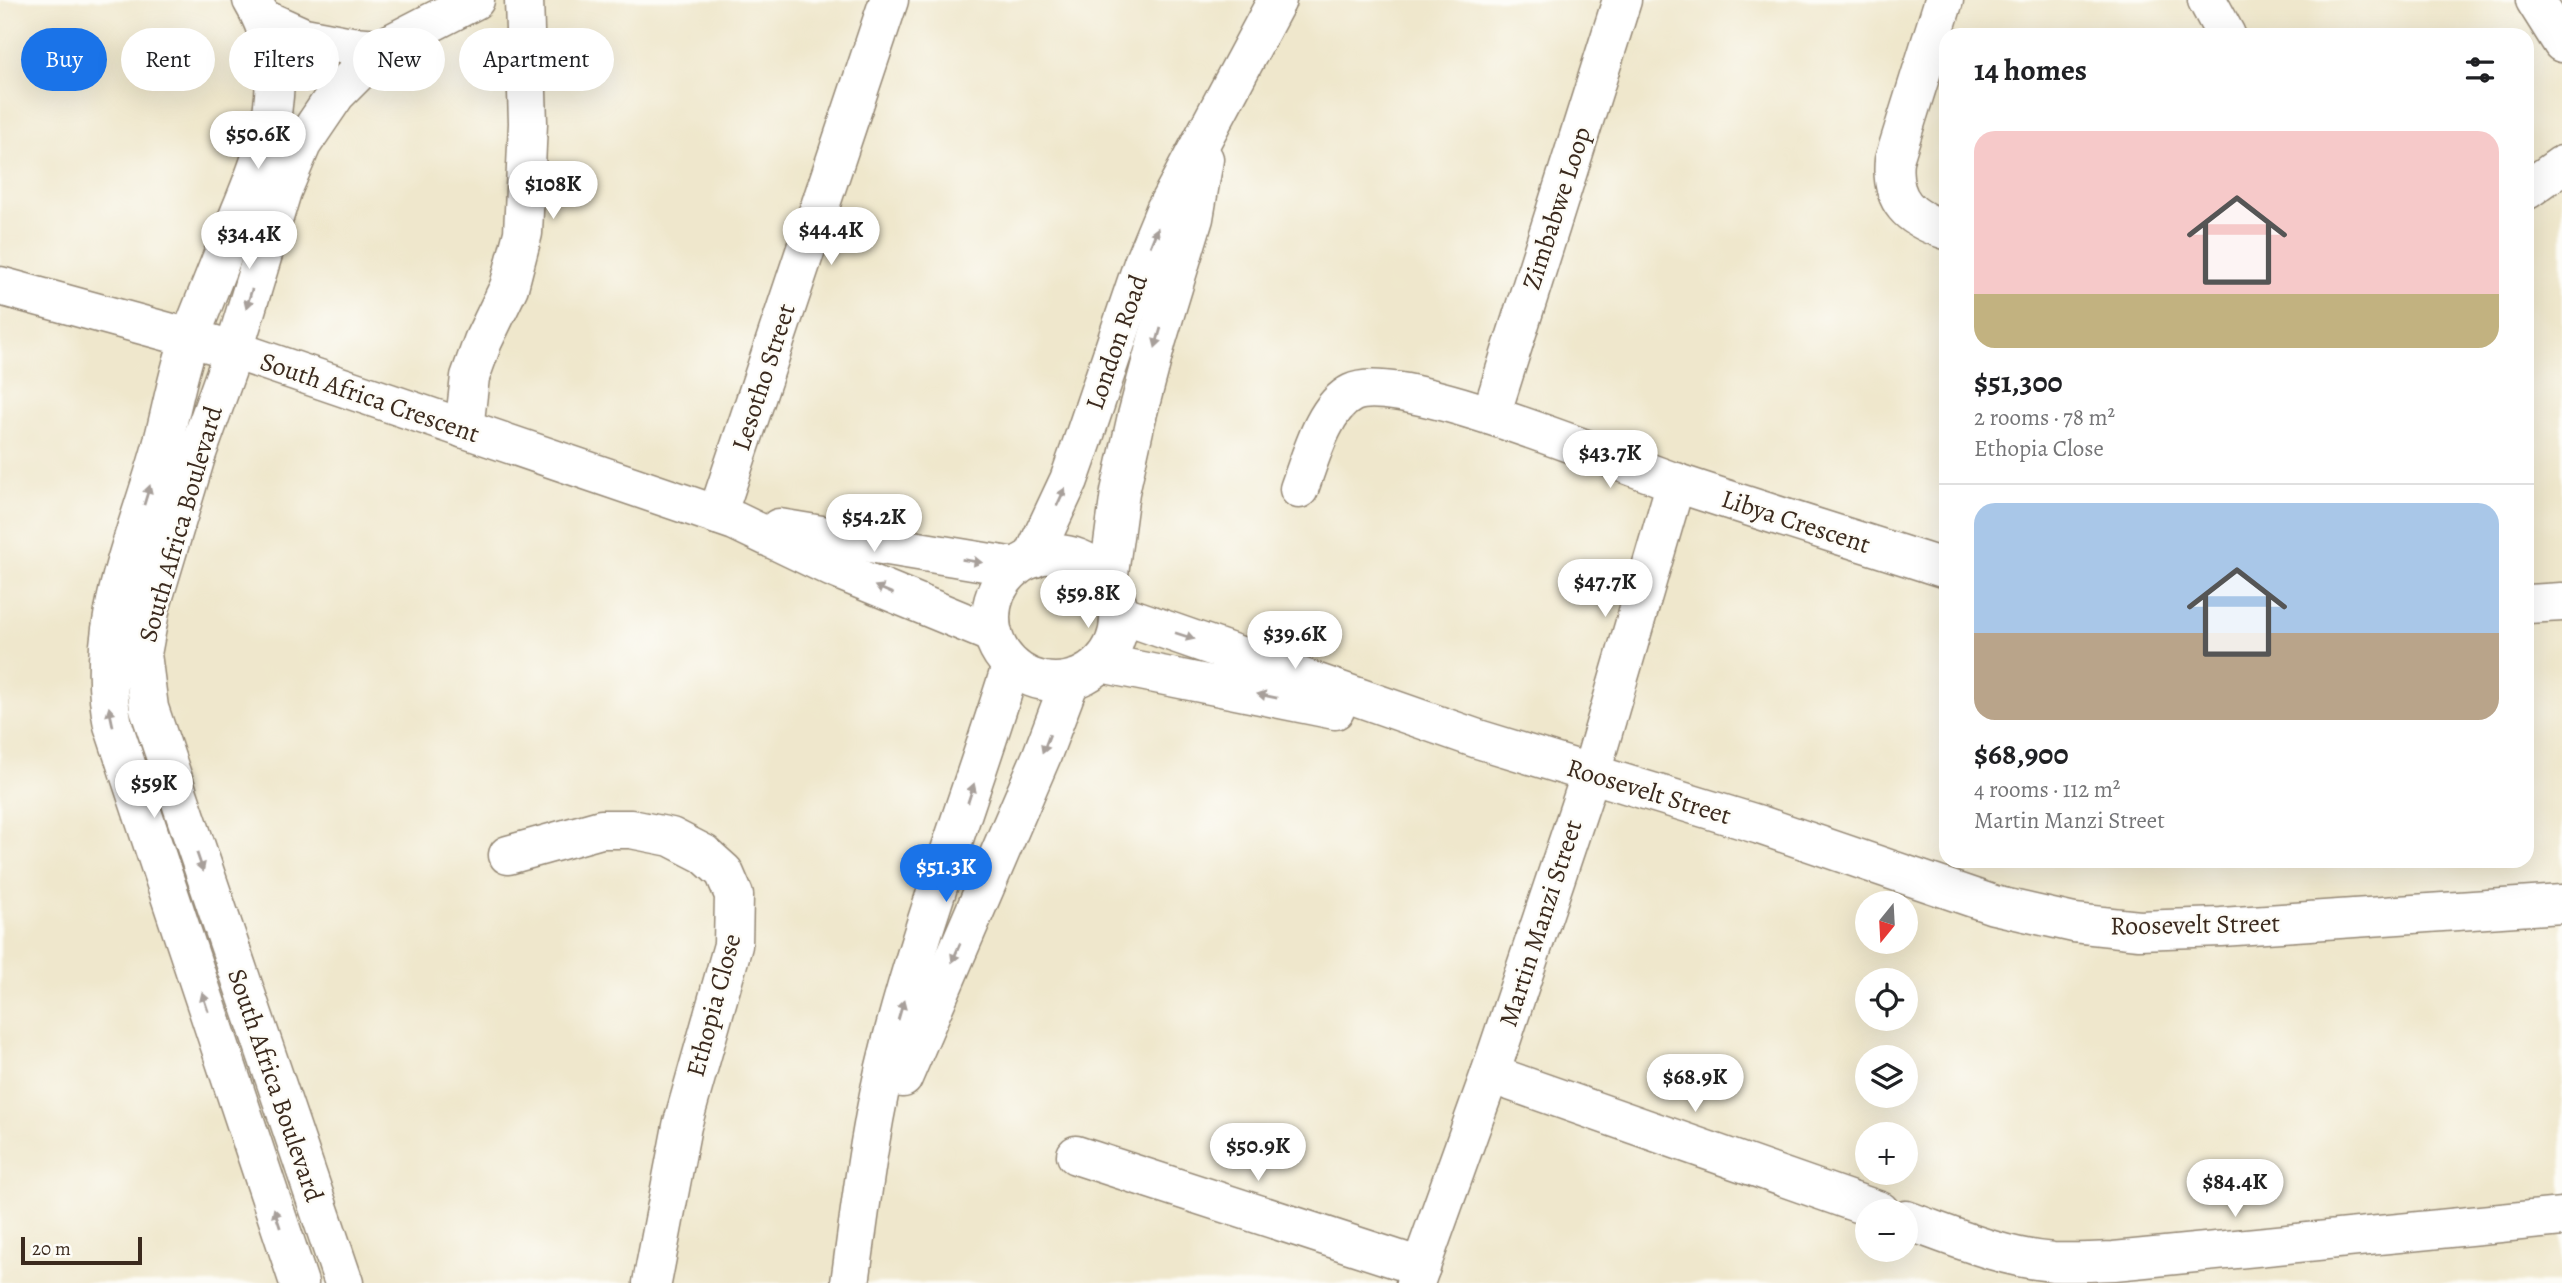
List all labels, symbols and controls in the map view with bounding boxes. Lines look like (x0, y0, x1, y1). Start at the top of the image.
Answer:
chip: Buy (21, 28, 107, 91)
chip: Rent (121, 28, 215, 91)
chip: Filters (229, 28, 339, 91)
chip: New (353, 28, 445, 91)
chip: Apartment (459, 28, 614, 91)
text: 14 homes (1974, 50, 2087, 90)
icon: filters (2461, 51, 2499, 89)
pin: $50.6K (201, 111, 315, 171)
text: $50.6K (226, 118, 290, 149)
street label: Zimbabwe Loop (1514, 122, 1599, 294)
pin: $108K (504, 162, 602, 221)
text: $108K (525, 168, 581, 199)
icon: home (2174, 177, 2300, 303)
pin: $44.4K (774, 208, 888, 267)
pin: $34.4K (192, 212, 306, 271)
text: $44.4K (799, 214, 863, 245)
text: $34.4K (217, 218, 281, 249)
one-way arrow (1148, 226, 1159, 247)
street label: London Road (1077, 270, 1156, 414)
one-way arrow (244, 289, 254, 310)
street label: Lesotho Street (723, 299, 804, 455)
one-way arrow (1152, 328, 1162, 349)
street label: South Africa Crescent (256, 344, 484, 452)
text: $51,300 (1974, 362, 2063, 402)
street label: South Africa Boulevard (130, 402, 231, 646)
text: 2 rooms · 78 m² (1974, 402, 2115, 433)
pin: $43.7K (1553, 430, 1667, 490)
text: Ethopia Close (1974, 433, 2104, 464)
text: $43.7K (1579, 437, 1641, 468)
street label: Libya Crescent (1717, 481, 1875, 562)
one-way arrow (143, 484, 153, 505)
one-way arrow (1055, 487, 1066, 507)
pin: $54.2K (817, 494, 931, 554)
text: $54.2K (842, 501, 906, 532)
icon: home (2174, 549, 2300, 675)
one-way arrow (961, 556, 983, 567)
pin: $47.7K (1548, 560, 1662, 619)
text: $47.7K (1574, 566, 1636, 597)
pin: $59.8K (1031, 570, 1145, 630)
text: $59.8K (1056, 577, 1120, 608)
one-way arrow (874, 584, 894, 596)
pin: $39.6K (1238, 612, 1352, 671)
text: $39.6K (1263, 618, 1327, 649)
one-way arrow (1174, 631, 1195, 641)
one-way arrow (1256, 690, 1278, 701)
one-way arrow (106, 705, 117, 727)
one-way arrow (1041, 734, 1052, 755)
text: $68,900 (1974, 734, 2069, 774)
street label: Roosevelt Street (1562, 750, 1736, 833)
pin: $59K (113, 760, 195, 820)
text: $59K (131, 767, 177, 798)
text: 4 rooms · 112 m² (1974, 774, 2120, 805)
one-way arrow (966, 783, 977, 804)
text: Martin Manzi Street (1974, 805, 2165, 836)
street label: Martin Manzi Street (1491, 815, 1591, 1031)
pin: $51.3K (889, 844, 1003, 904)
one-way arrow (195, 851, 206, 872)
text: $51.3K (916, 851, 976, 882)
north arrow (1855, 891, 1918, 954)
map controls (1855, 891, 1918, 1262)
street label: Roosevelt Street (2110, 906, 2281, 943)
street label: Ethopia Close (678, 930, 749, 1081)
one-way arrow (951, 943, 962, 964)
street label: South Africa Boulevard (219, 964, 332, 1206)
button: locate (1855, 968, 1918, 1031)
one-way arrow (199, 992, 210, 1013)
one-way arrow (896, 999, 906, 1020)
button: layers (1855, 1045, 1918, 1108)
pin: $68.9K (1638, 1054, 1752, 1114)
text: $68.9K (1663, 1061, 1727, 1092)
button: + (1855, 1122, 1918, 1185)
pin: $50.9K (1201, 1124, 1315, 1183)
text: $50.9K (1226, 1130, 1290, 1161)
pin: $84.4K (2178, 1160, 2292, 1219)
text: $84.4K (2203, 1166, 2267, 1197)
button: − (1855, 1199, 1918, 1262)
one-way arrow (271, 1208, 282, 1229)
scale bar (21, 1234, 142, 1266)
text: 20 m (32, 1236, 71, 1262)

